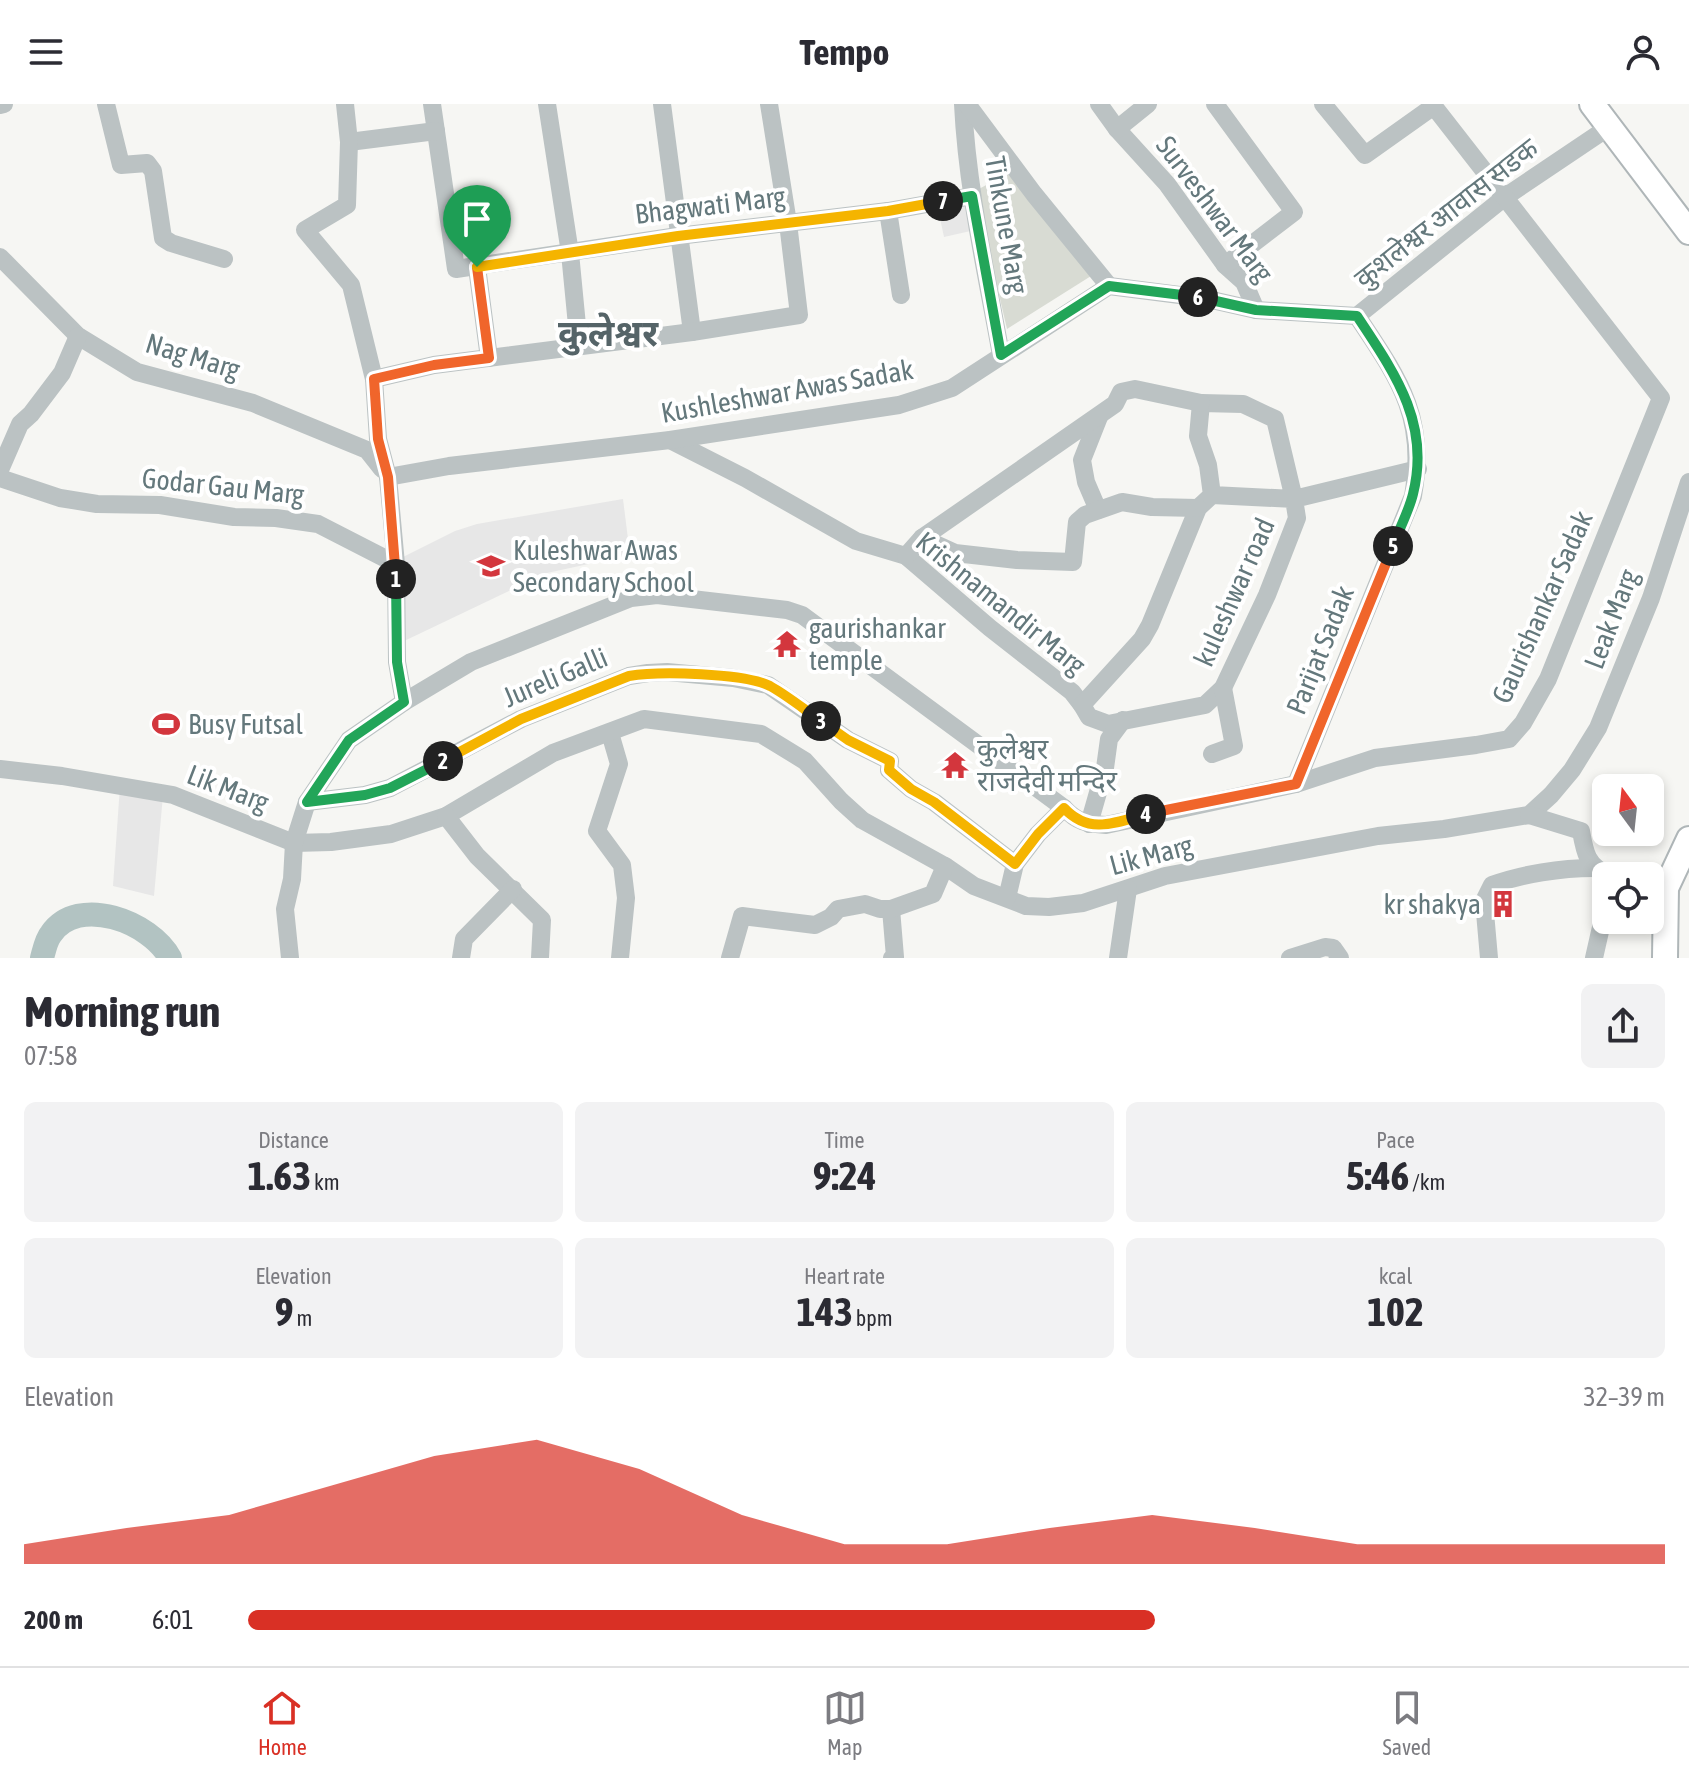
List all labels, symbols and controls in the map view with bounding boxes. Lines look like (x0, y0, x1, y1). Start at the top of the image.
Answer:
icon: menu (24, 30, 68, 74)
icon: person (1621, 30, 1665, 74)
text: Tempo (800, 31, 889, 73)
street label: Surveshwar Marg (1150, 130, 1280, 288)
street label: कुशलेश्वर आवास सडक (1348, 131, 1546, 296)
street label: Tinkune Marg (979, 154, 1035, 296)
street label: Bhagwati Marg (633, 180, 787, 230)
pin: 7 (923, 181, 963, 221)
pin (443, 185, 511, 267)
text: 7 (938, 188, 948, 214)
icon: arrive (455, 197, 499, 241)
pin: 6 (1178, 277, 1218, 317)
text: 6 (1193, 284, 1203, 310)
district label: कुलेश्वर (558, 312, 659, 356)
street label: Nag Marg (142, 327, 244, 385)
street label: Kushleshwar Awas Sadak (658, 353, 916, 429)
street label: Godar Gau Marg (140, 462, 306, 510)
street label: Gaurishankar Sadak (1485, 506, 1599, 708)
street label: kuleshwar road (1187, 513, 1281, 671)
street label: Krishnamandir Marg (910, 525, 1092, 681)
pin: 5 (1373, 526, 1413, 566)
text: 5 (1388, 533, 1398, 559)
place label: Kuleshwar Awas Secondary School (513, 534, 694, 598)
school or university icon: Kuleshwar Awas Secondary School (476, 551, 506, 581)
pin: 1 (376, 559, 416, 599)
street label: Leak Marg (1577, 565, 1645, 673)
text: 1 (391, 566, 401, 592)
street label: Parijat Sadak (1280, 581, 1360, 719)
place label: gaurishankar temple (809, 612, 946, 676)
temple icon: gaurishankar temple (772, 629, 802, 659)
street label: Jureli Galli (498, 641, 612, 713)
pin: 3 (801, 701, 841, 741)
place label: Busy Futsal (188, 708, 304, 740)
text: 3 (816, 708, 826, 734)
sports icon: Busy Futsal (151, 709, 181, 739)
place label: कुलेश्वर राजदेवी मन्दिर (977, 733, 1118, 797)
pin: 2 (423, 741, 463, 781)
text: 2 (438, 748, 448, 774)
temple icon: कुलेश्वर राजदेवी मन्दिर (940, 750, 970, 780)
street label: Lik Marg (183, 758, 273, 818)
north arrow (1592, 774, 1664, 846)
map controls (1592, 774, 1664, 934)
pin: 4 (1126, 794, 1166, 834)
text: 4 (1141, 801, 1151, 827)
street label: Lik Marg (1106, 829, 1196, 881)
button: locate (1592, 862, 1664, 934)
place label: kr shakya (1384, 888, 1481, 920)
building icon: kr shakya (1488, 889, 1518, 919)
button: share (1581, 984, 1665, 1068)
text: Morning run (24, 986, 220, 1036)
text: 07:58 (24, 1041, 78, 1071)
text: Distance (258, 1127, 329, 1153)
text: Time (824, 1127, 865, 1153)
text: Pace (1376, 1127, 1415, 1153)
text: 1.63 (247, 1153, 311, 1198)
text: 9:24 (813, 1153, 876, 1198)
text: 5:46 (1346, 1153, 1409, 1198)
text: km (311, 1169, 340, 1195)
text: /km (1409, 1169, 1445, 1195)
text: Elevation (255, 1263, 332, 1289)
text: Heart rate (804, 1263, 885, 1289)
text: kcal (1379, 1263, 1412, 1289)
text: 9 (275, 1289, 293, 1334)
text: 143 (796, 1289, 853, 1334)
text: 102 (1367, 1289, 1424, 1334)
text: m (293, 1305, 312, 1331)
text: bpm (853, 1305, 893, 1331)
text: Elevation (24, 1382, 114, 1412)
text: 32–39 m (1583, 1382, 1665, 1412)
text: 200 m (24, 1605, 83, 1635)
text: 6:01 (152, 1605, 194, 1635)
tab: Home (258, 1686, 307, 1760)
tab: Map (823, 1686, 867, 1760)
tab: Saved (1382, 1686, 1431, 1760)

